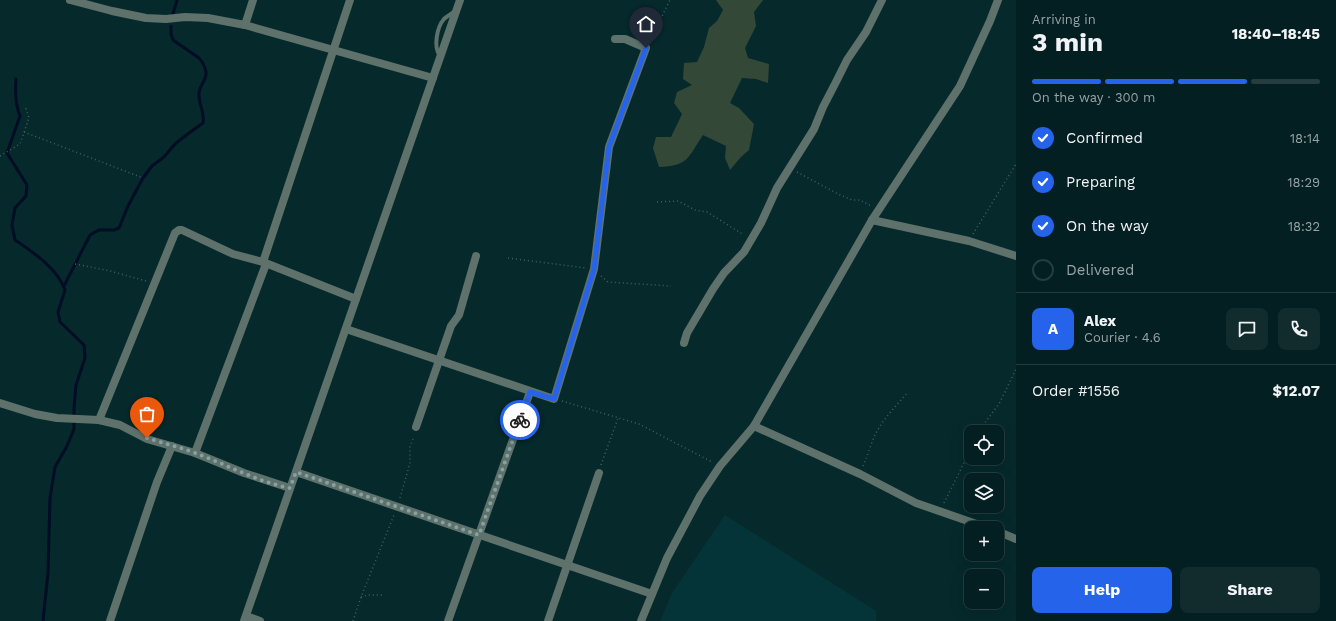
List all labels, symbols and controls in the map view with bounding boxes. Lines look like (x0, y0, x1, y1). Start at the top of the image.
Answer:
pin (629, 7.0, 663, 48)
text: Arriving in (1032, 12, 1096, 27)
icon: home (635, 13, 657, 35)
text: 18:40–18:45 (1232, 25, 1320, 43)
text: 3 min (1032, 27, 1103, 57)
text: On the way · 300 m (1032, 90, 1156, 105)
icon: check (1032, 127, 1054, 149)
text: Confirmed (1066, 129, 1143, 147)
text: 18:14 (1290, 131, 1320, 146)
icon: check (1032, 171, 1054, 193)
text: Preparing (1066, 173, 1135, 191)
text: 18:29 (1287, 175, 1320, 190)
icon: check (1032, 215, 1054, 237)
text: On the way (1066, 217, 1148, 235)
text: 18:32 (1288, 219, 1320, 234)
text: Delivered (1066, 261, 1134, 279)
button: chat (1226, 308, 1268, 350)
button: phone (1278, 308, 1320, 350)
text: Alex (1084, 312, 1116, 330)
text: A (1048, 320, 1058, 338)
text: Courier · 4.6 (1084, 330, 1161, 345)
text: Order #1556 (1032, 382, 1120, 400)
text: $12.07 (1272, 382, 1320, 400)
pin (130, 397, 164, 438)
courier (500, 400, 540, 440)
icon: bag (136, 403, 158, 425)
icon: bike (509, 409, 531, 431)
map controls (964, 425, 1004, 609)
button: locate (964, 425, 1004, 465)
button: layers (964, 473, 1004, 513)
button: + (964, 521, 1004, 561)
button: Help (1032, 567, 1172, 613)
button: Share (1180, 567, 1320, 613)
button: − (964, 569, 1004, 609)

